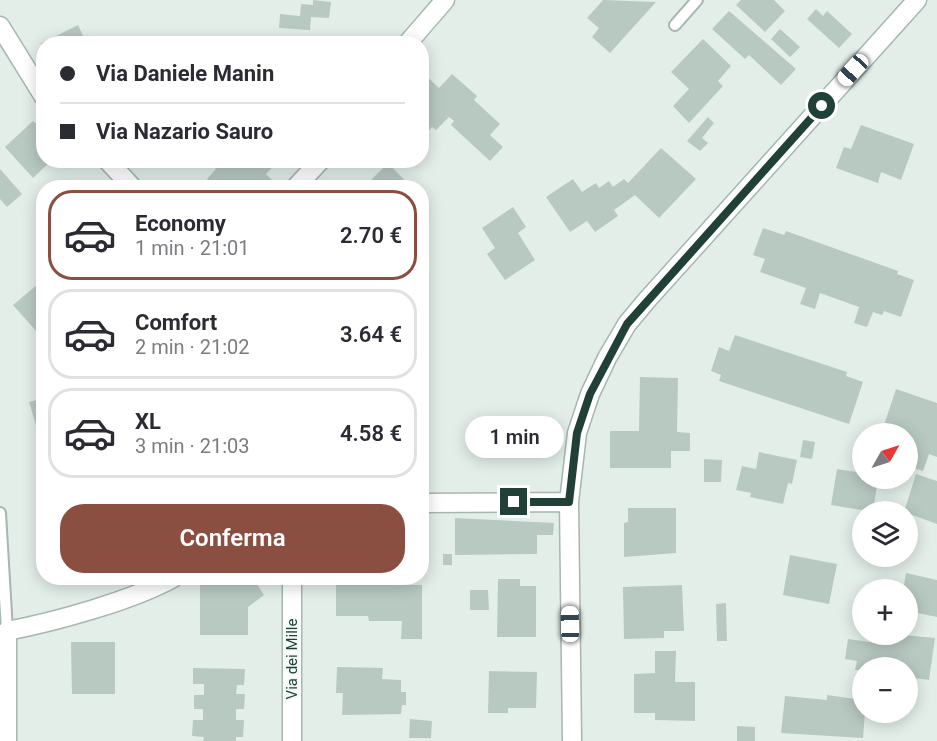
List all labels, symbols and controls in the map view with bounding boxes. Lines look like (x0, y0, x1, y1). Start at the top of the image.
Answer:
car (834, 51, 872, 89)
text: Via Daniele Manin (96, 61, 274, 86)
route start (808, 92, 835, 119)
text: Via Nazario Sauro (96, 119, 273, 144)
icon: car (63, 208, 117, 262)
text: Economy (135, 211, 226, 236)
text: 2.70 € (340, 223, 402, 248)
text: 1 min · 21:01 (135, 236, 250, 260)
icon: car (63, 307, 117, 361)
text: Comfort (135, 310, 217, 335)
text: 3.64 € (340, 322, 402, 347)
text: 2 min · 21:02 (135, 335, 250, 359)
icon: car (63, 406, 117, 460)
text: XL (135, 409, 161, 434)
callout: 1 min (464, 415, 564, 457)
text: 4.58 € (340, 421, 402, 446)
north arrow (852, 423, 918, 489)
map controls (852, 423, 918, 723)
text: 1 min (489, 425, 540, 449)
text: 3 min · 21:03 (135, 434, 250, 458)
route end (500, 488, 527, 515)
button: layers (852, 501, 918, 567)
button: Conferma (60, 504, 405, 573)
button: + (852, 579, 918, 645)
car (561, 606, 579, 642)
street label: Via dei Mille (283, 619, 301, 699)
button: − (852, 657, 918, 723)

